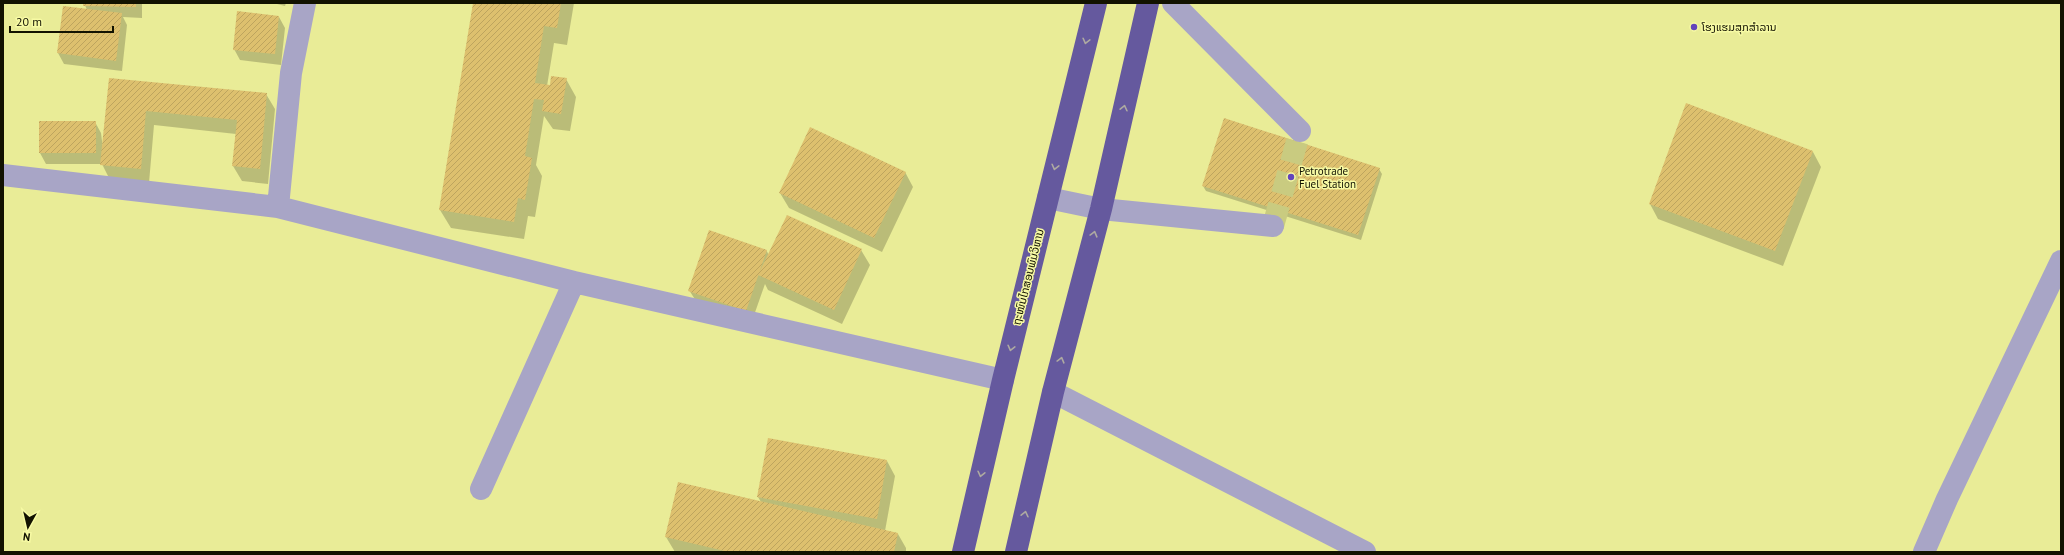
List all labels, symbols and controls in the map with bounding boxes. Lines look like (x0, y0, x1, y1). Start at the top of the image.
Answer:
scale bar (10, 8, 113, 34)
text: 20 m (16, 14, 42, 29)
place label: ໂຮງແຮມສຸກສໍາລານ (1701, 20, 1777, 35)
marker: ໂຮງແຮມສຸກສໍາລານ (1689, 22, 1699, 32)
one-way arrow (1083, 38, 1091, 44)
one-way arrow (1119, 105, 1128, 112)
one-way arrow (1052, 164, 1060, 170)
place label: Petrotrade Fuel Station (1299, 164, 1356, 191)
marker: Petrotrade Fuel Station (1286, 172, 1296, 182)
street label: ຖະໜົນໄກສອນພົມວິຫານ (1009, 227, 1047, 327)
one-way arrow (1089, 231, 1098, 238)
one-way arrow (1007, 345, 1015, 351)
one-way arrow (1057, 357, 1065, 363)
one-way arrow (978, 471, 986, 477)
north arrow (8, 507, 48, 547)
one-way arrow (1020, 511, 1029, 518)
text: N (22, 529, 31, 544)

